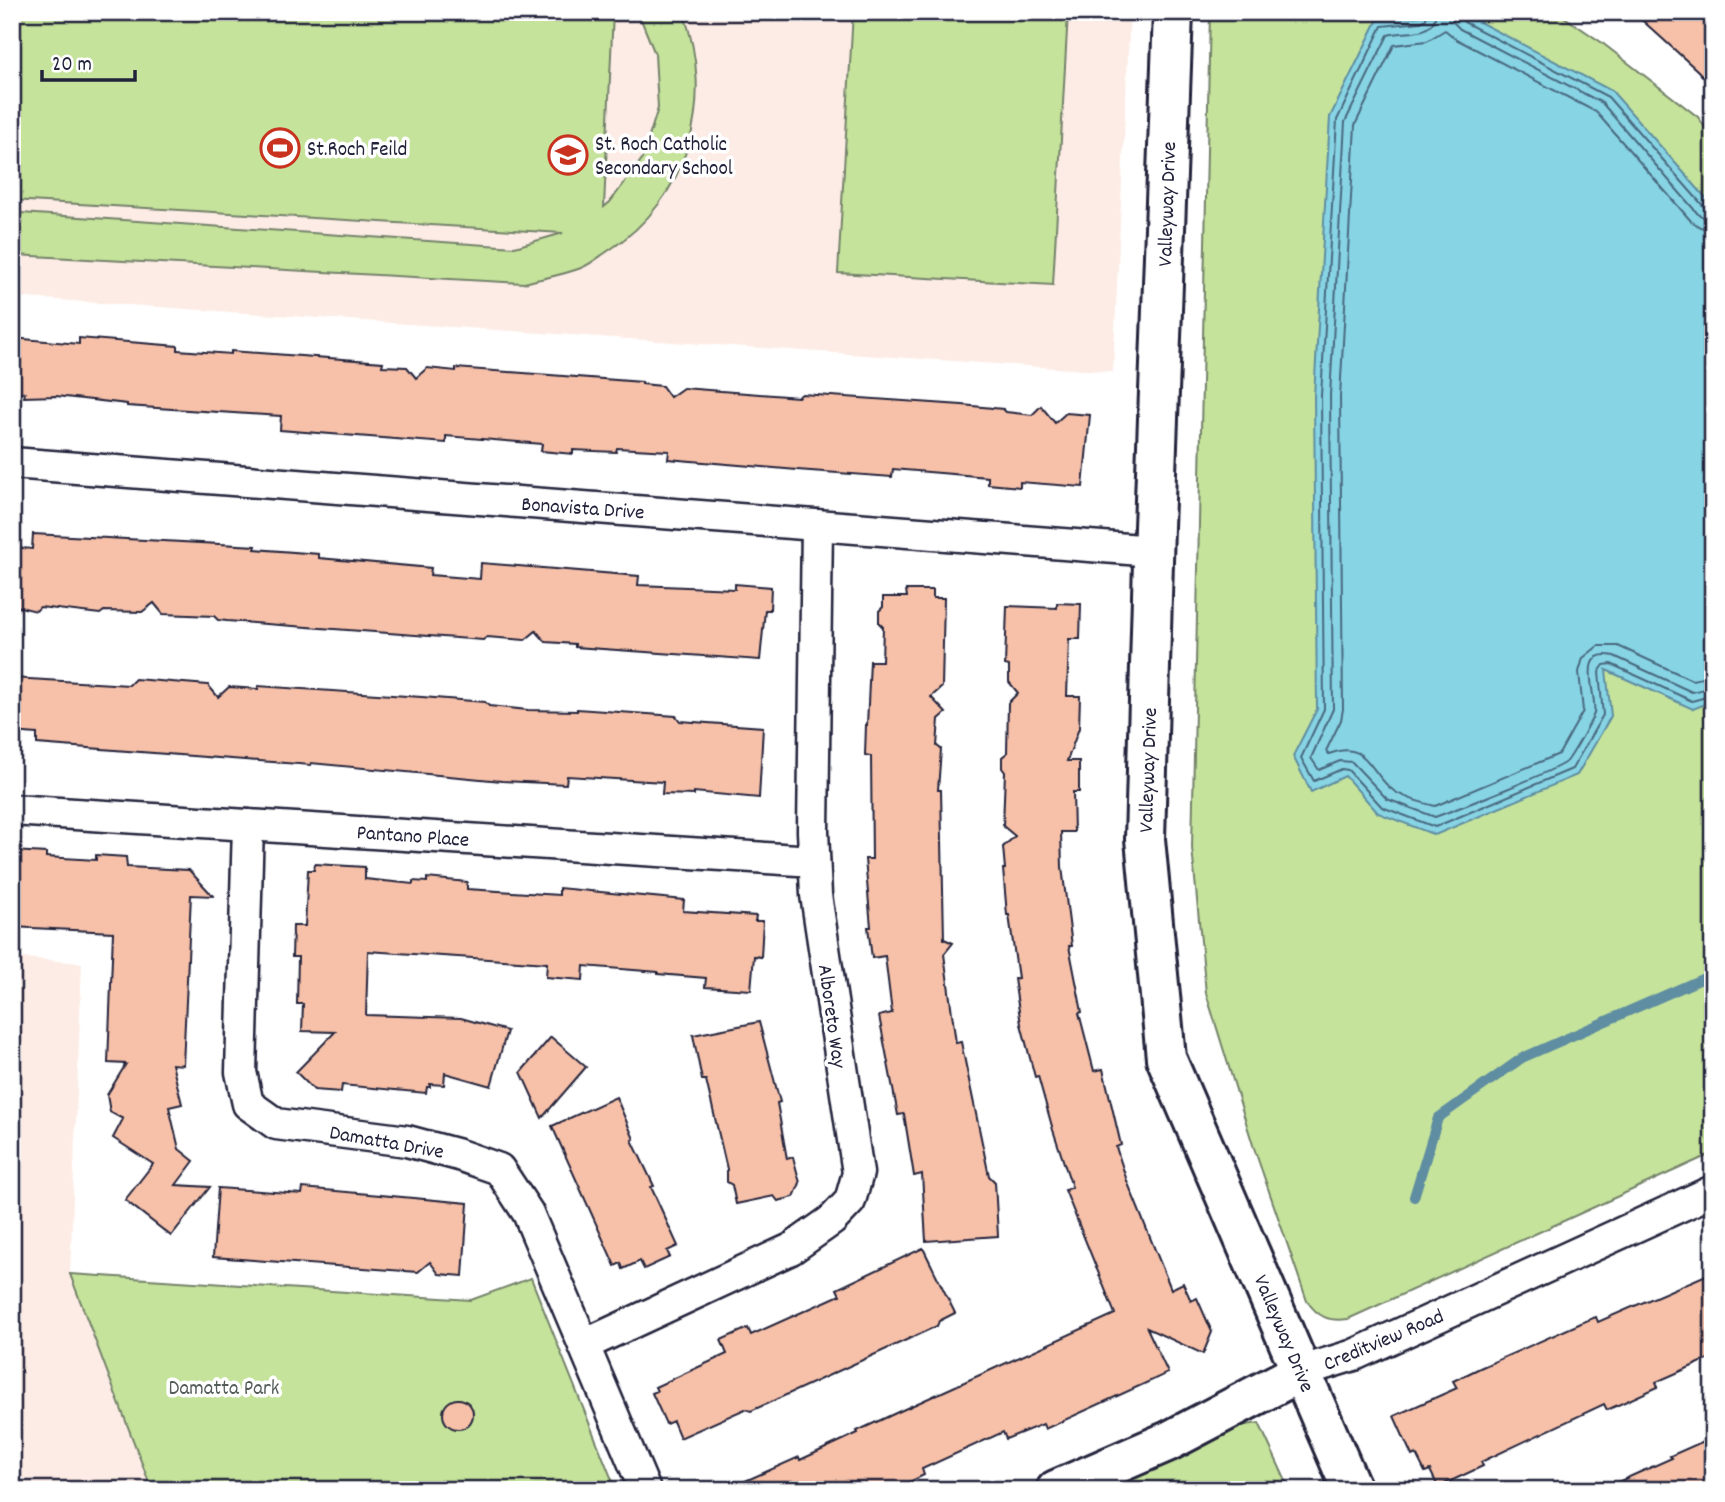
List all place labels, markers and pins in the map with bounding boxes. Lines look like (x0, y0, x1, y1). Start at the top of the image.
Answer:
sports icon: St.Roch Feild (259, 127, 301, 169)
place label: St. Roch Catholic Secondary School (595, 131, 733, 185)
school or university icon: St. Roch Catholic Secondary School (547, 134, 589, 176)
place label: St.Roch Feild (307, 136, 407, 166)

